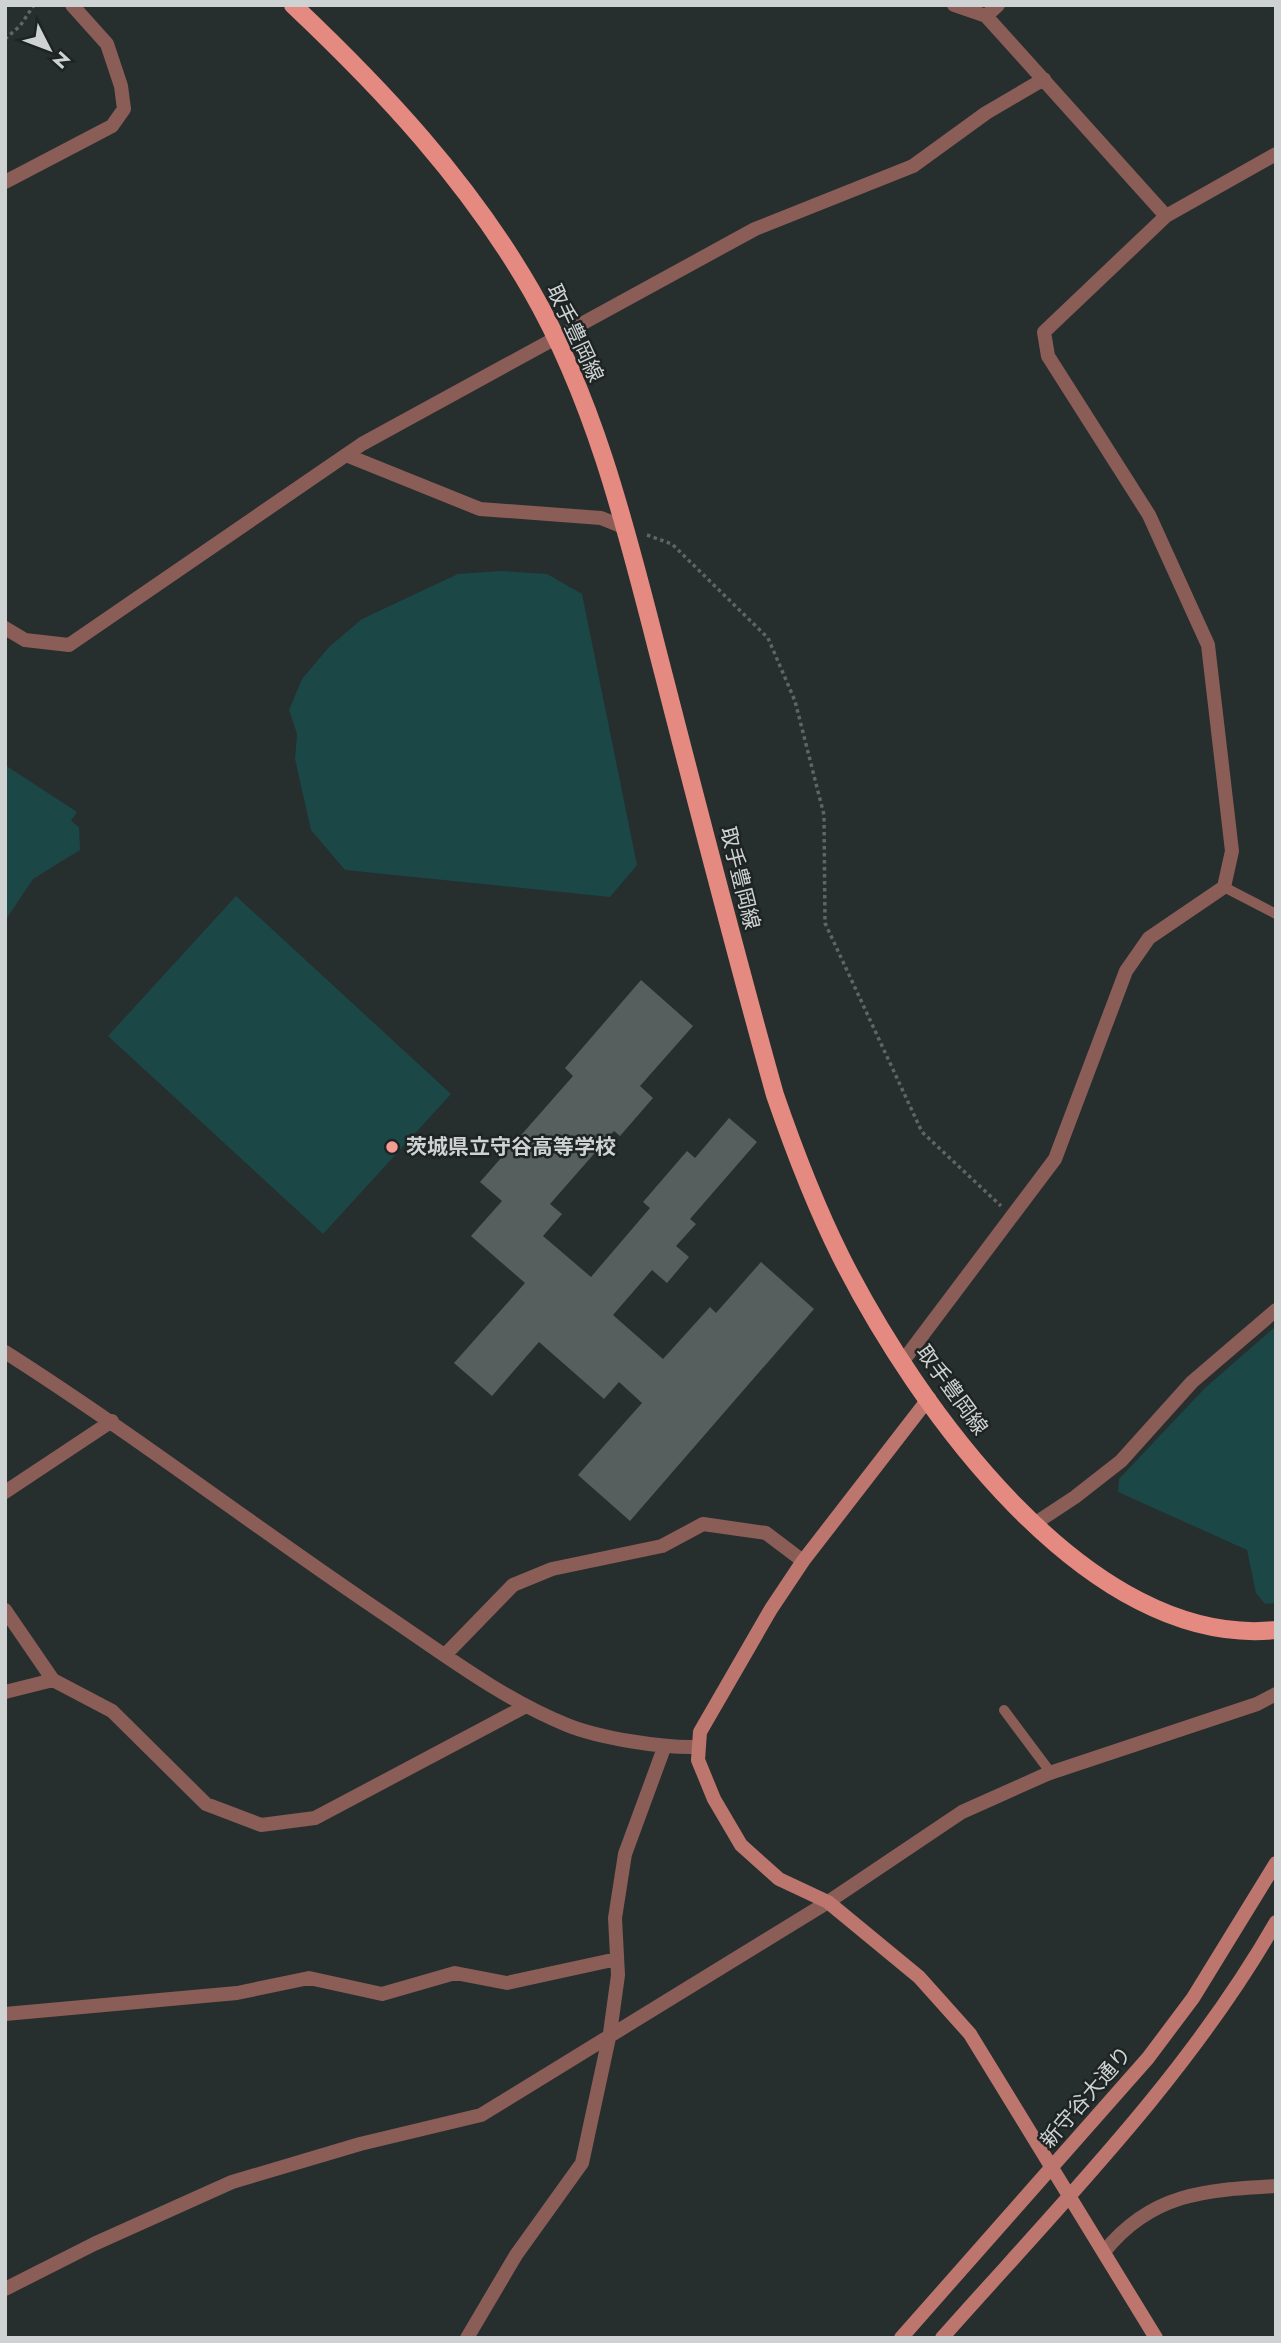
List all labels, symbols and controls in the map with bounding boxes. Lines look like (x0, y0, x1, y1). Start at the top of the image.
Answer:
north arrow (14, 14, 84, 84)
text: N (46, 45, 76, 75)
street label: 取手豊岡線 (539, 279, 611, 387)
street label: 取手豊岡線 (713, 823, 767, 933)
place label: 茨城県立守谷高等学校 (406, 1132, 616, 1162)
marker: 茨城県立守谷高等学校 (384, 1139, 400, 1155)
street label: 取手豊岡線 (909, 1339, 995, 1441)
street label: 新守谷大通り (1033, 2040, 1139, 2154)

